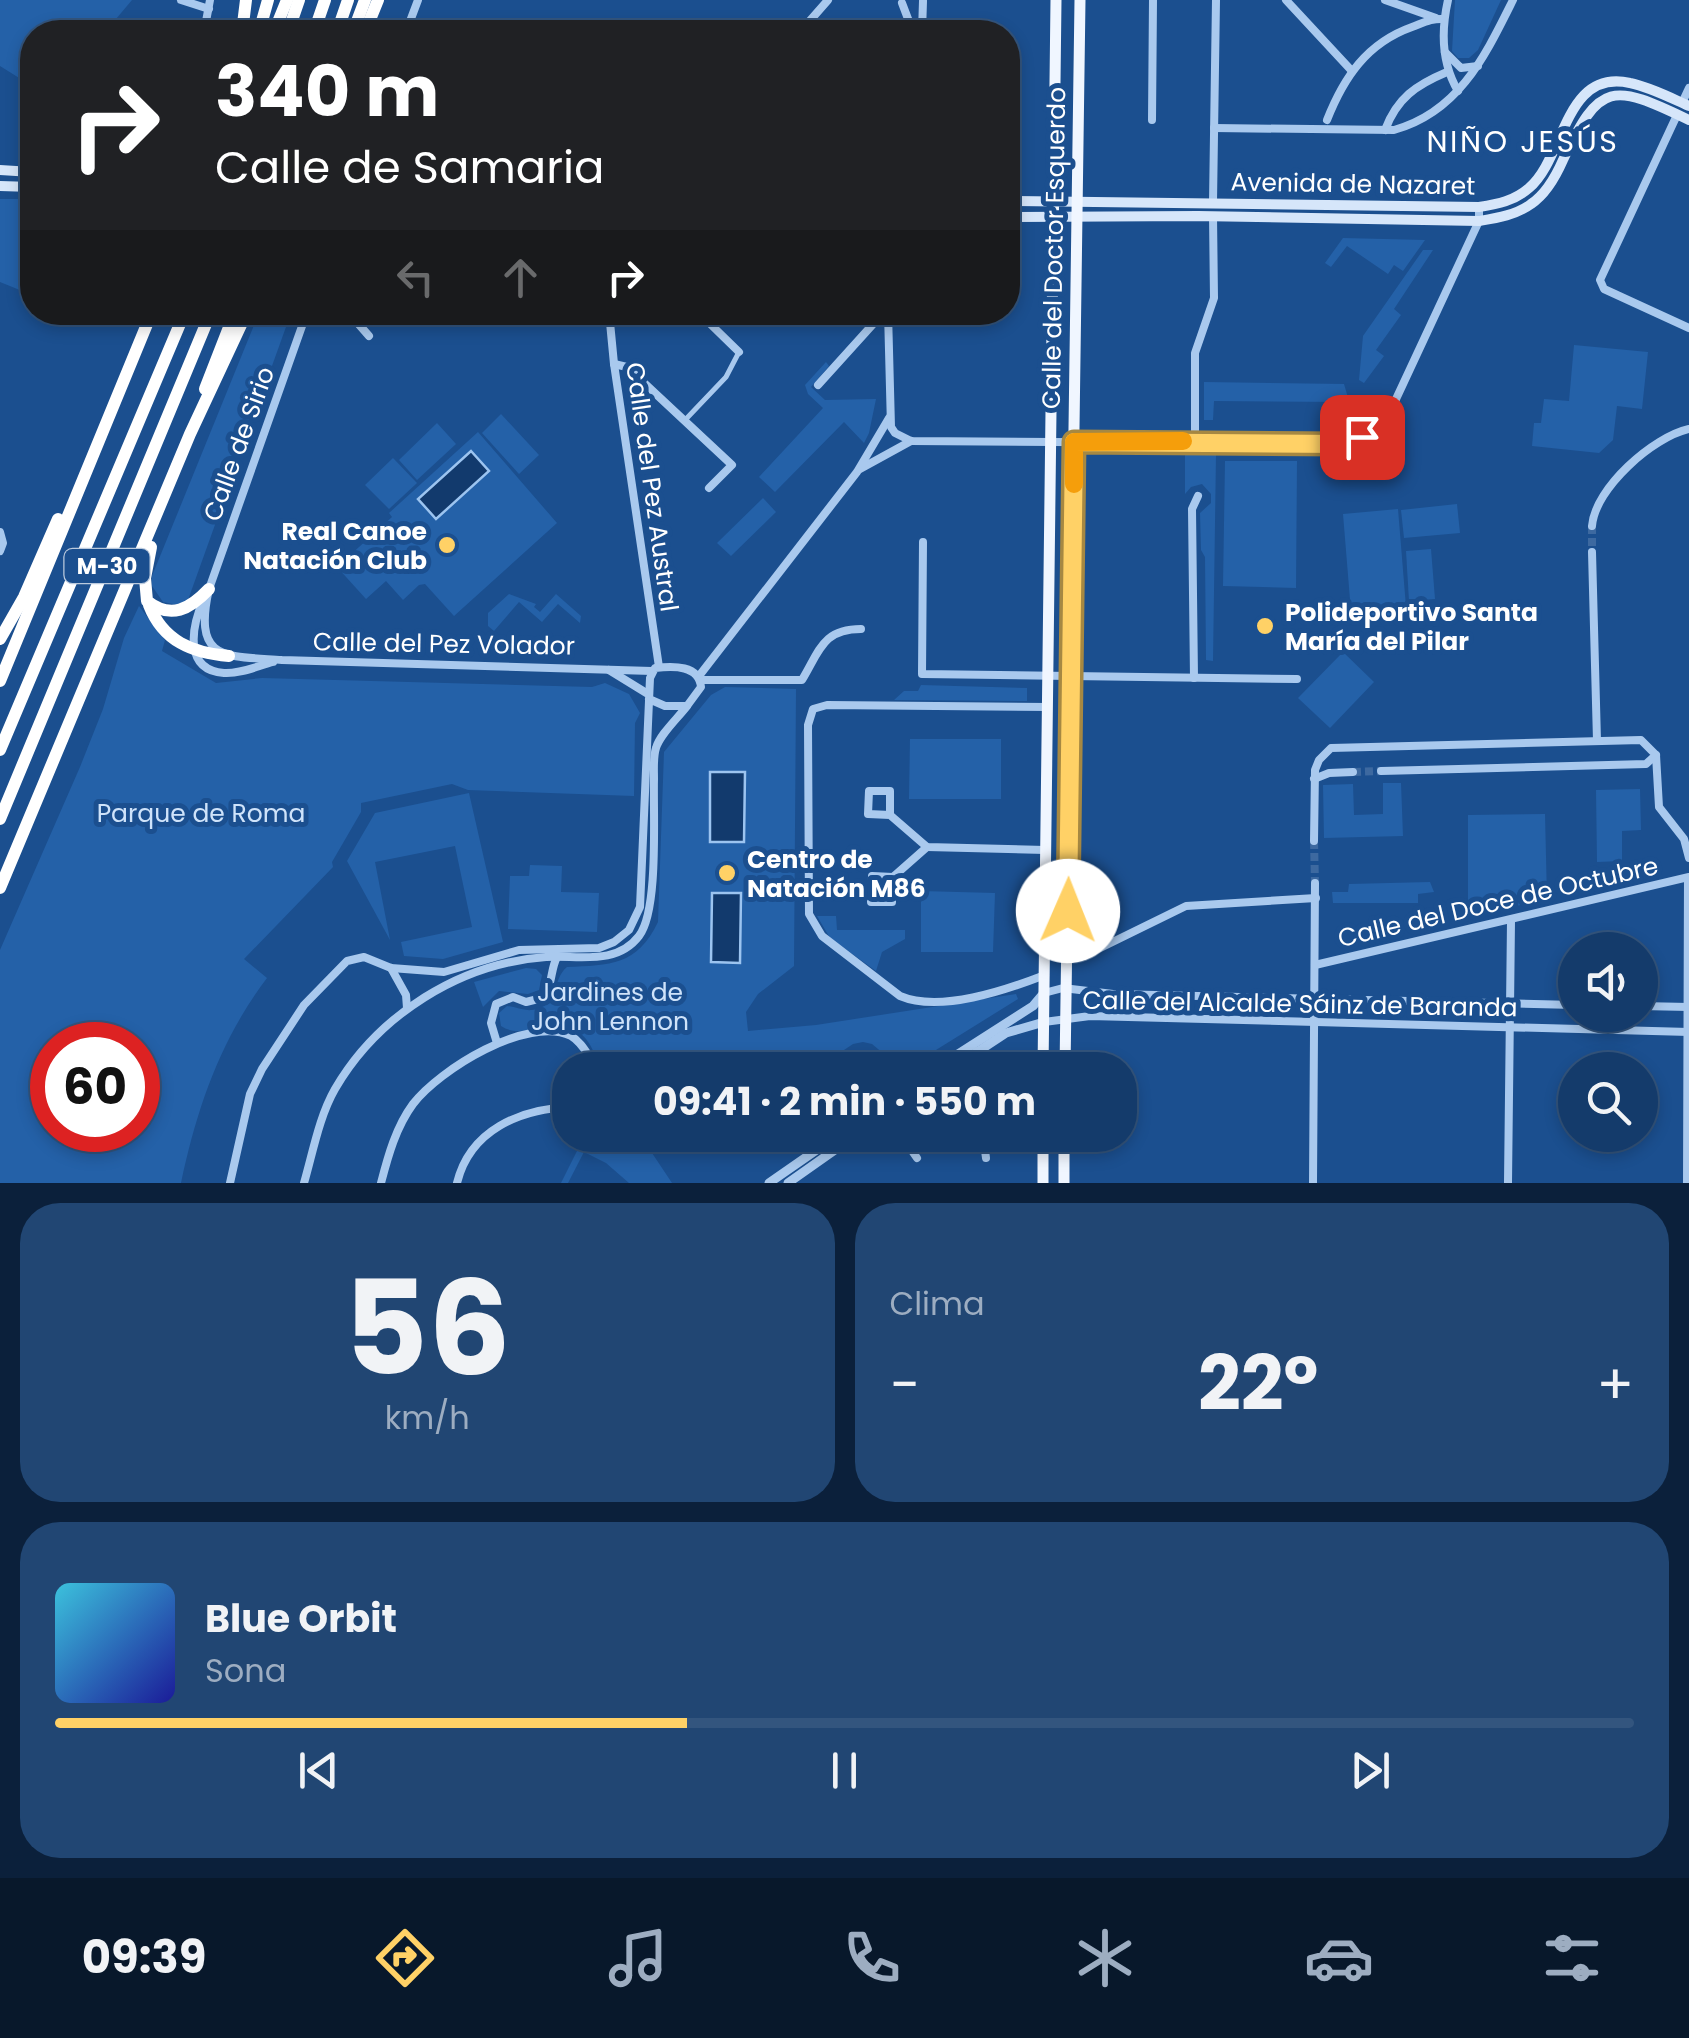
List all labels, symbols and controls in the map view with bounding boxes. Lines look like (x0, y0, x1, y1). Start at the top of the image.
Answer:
text: 340 m (215, 42, 439, 141)
icon: right (50, 60, 180, 190)
street label: Calle del Doctor Esquerdo (1034, 87, 1074, 409)
district label: NIÑO JESÚS (1427, 120, 1619, 163)
text: Calle de Samaria (215, 136, 604, 199)
street label: Avenida de Nazaret (1230, 164, 1476, 204)
icon: left (388, 250, 443, 305)
icon: ahead (493, 250, 548, 305)
icon: right (598, 250, 653, 305)
street label: Calle del Pez Austral (617, 360, 687, 614)
street label: Calle de Sirio (195, 362, 283, 526)
pin (1320, 395, 1405, 480)
icon: arrive (1335, 410, 1390, 465)
place label: Real Canoe Natación Club (243, 514, 427, 578)
marker: Real Canoe Natación Club (436, 534, 458, 556)
road number: M-30 (64, 549, 150, 583)
place label: Polideportivo Santa María del Pilar (1285, 595, 1538, 659)
marker: Polideportivo Santa María del Pilar (1254, 615, 1276, 637)
street label: Calle del Pez Volador (313, 624, 575, 664)
park label: Parque de Roma (97, 796, 305, 831)
place label: Centro de Natación M86 (747, 842, 926, 906)
street label: Calle del Doce de Octubre (1334, 848, 1662, 956)
position arrow (1016, 859, 1120, 963)
marker: Centro de Natación M86 (716, 862, 738, 884)
map controls (1558, 932, 1658, 1152)
button: sound (1558, 932, 1658, 1032)
park label: Jardines de John Lennon (531, 975, 689, 1039)
street label: Calle del Alcalde Sáinz de Baranda (1082, 983, 1518, 1025)
speed limit sign: 60 (30, 1022, 160, 1152)
button: search (1558, 1052, 1658, 1152)
text: 09:41 · 2 min · 550 m (653, 1075, 1036, 1128)
text: 56 (344, 1237, 511, 1420)
text: Clima (890, 1281, 985, 1326)
text: 22° (1198, 1331, 1318, 1436)
text: − (890, 1346, 920, 1423)
text: + (1596, 1346, 1634, 1423)
text: km/h (385, 1395, 470, 1440)
text: Blue Orbit (205, 1592, 397, 1645)
text: Sona (205, 1648, 286, 1693)
icon: previous (291, 1743, 346, 1798)
icon: pause (817, 1743, 872, 1798)
icon: next (1343, 1743, 1398, 1798)
icon: directions (370, 1923, 440, 1993)
icon: music (603, 1923, 673, 1993)
icon: phone (837, 1923, 907, 1993)
icon: climate (1070, 1923, 1140, 1993)
icon: car (1304, 1923, 1374, 1993)
icon: filters (1537, 1923, 1607, 1993)
text: 09:39 (82, 1926, 206, 1989)

